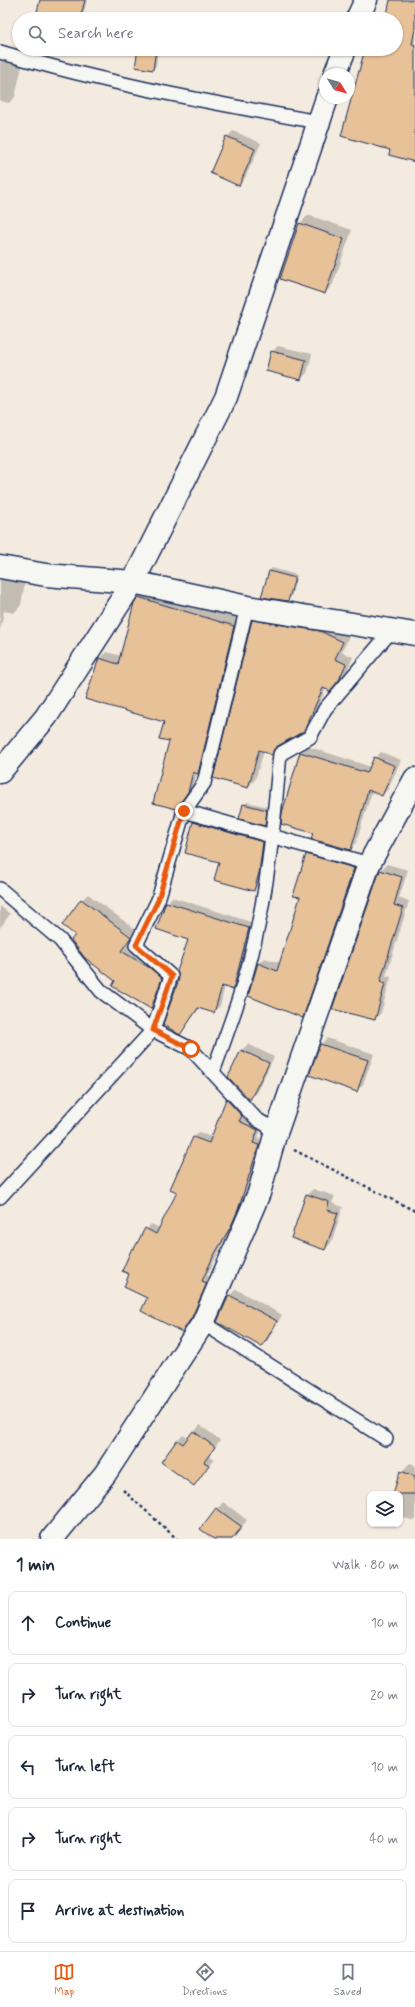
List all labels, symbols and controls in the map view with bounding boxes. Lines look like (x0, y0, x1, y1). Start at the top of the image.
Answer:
search box (12, 12, 403, 56)
icon: search (26, 23, 48, 45)
text: Search here (58, 24, 134, 44)
north arrow (319, 68, 355, 104)
route end (175, 802, 193, 820)
route start (182, 1040, 200, 1058)
map controls (367, 1491, 403, 1527)
button: layers (367, 1491, 403, 1527)
text: 1 min (16, 1554, 55, 1576)
text: Walk · 80 m (332, 1557, 399, 1574)
icon: ahead (17, 1612, 39, 1634)
text: Continue (55, 1613, 111, 1633)
text: 10 m (371, 1615, 398, 1632)
icon: right (17, 1684, 39, 1706)
text: Turn right (55, 1685, 122, 1705)
text: 20 m (370, 1687, 398, 1704)
icon: left (17, 1756, 39, 1778)
text: Turn left (55, 1757, 115, 1777)
text: 10 m (371, 1759, 398, 1776)
icon: right (17, 1828, 39, 1850)
text: Turn right (55, 1829, 122, 1849)
text: 40 m (369, 1831, 398, 1848)
icon: arrive (17, 1900, 39, 1922)
text: Arrive at destination (55, 1901, 184, 1921)
tab: Map (53, 1961, 75, 1999)
tab: Directions (182, 1961, 227, 1999)
tab: Saved (334, 1961, 362, 1999)

